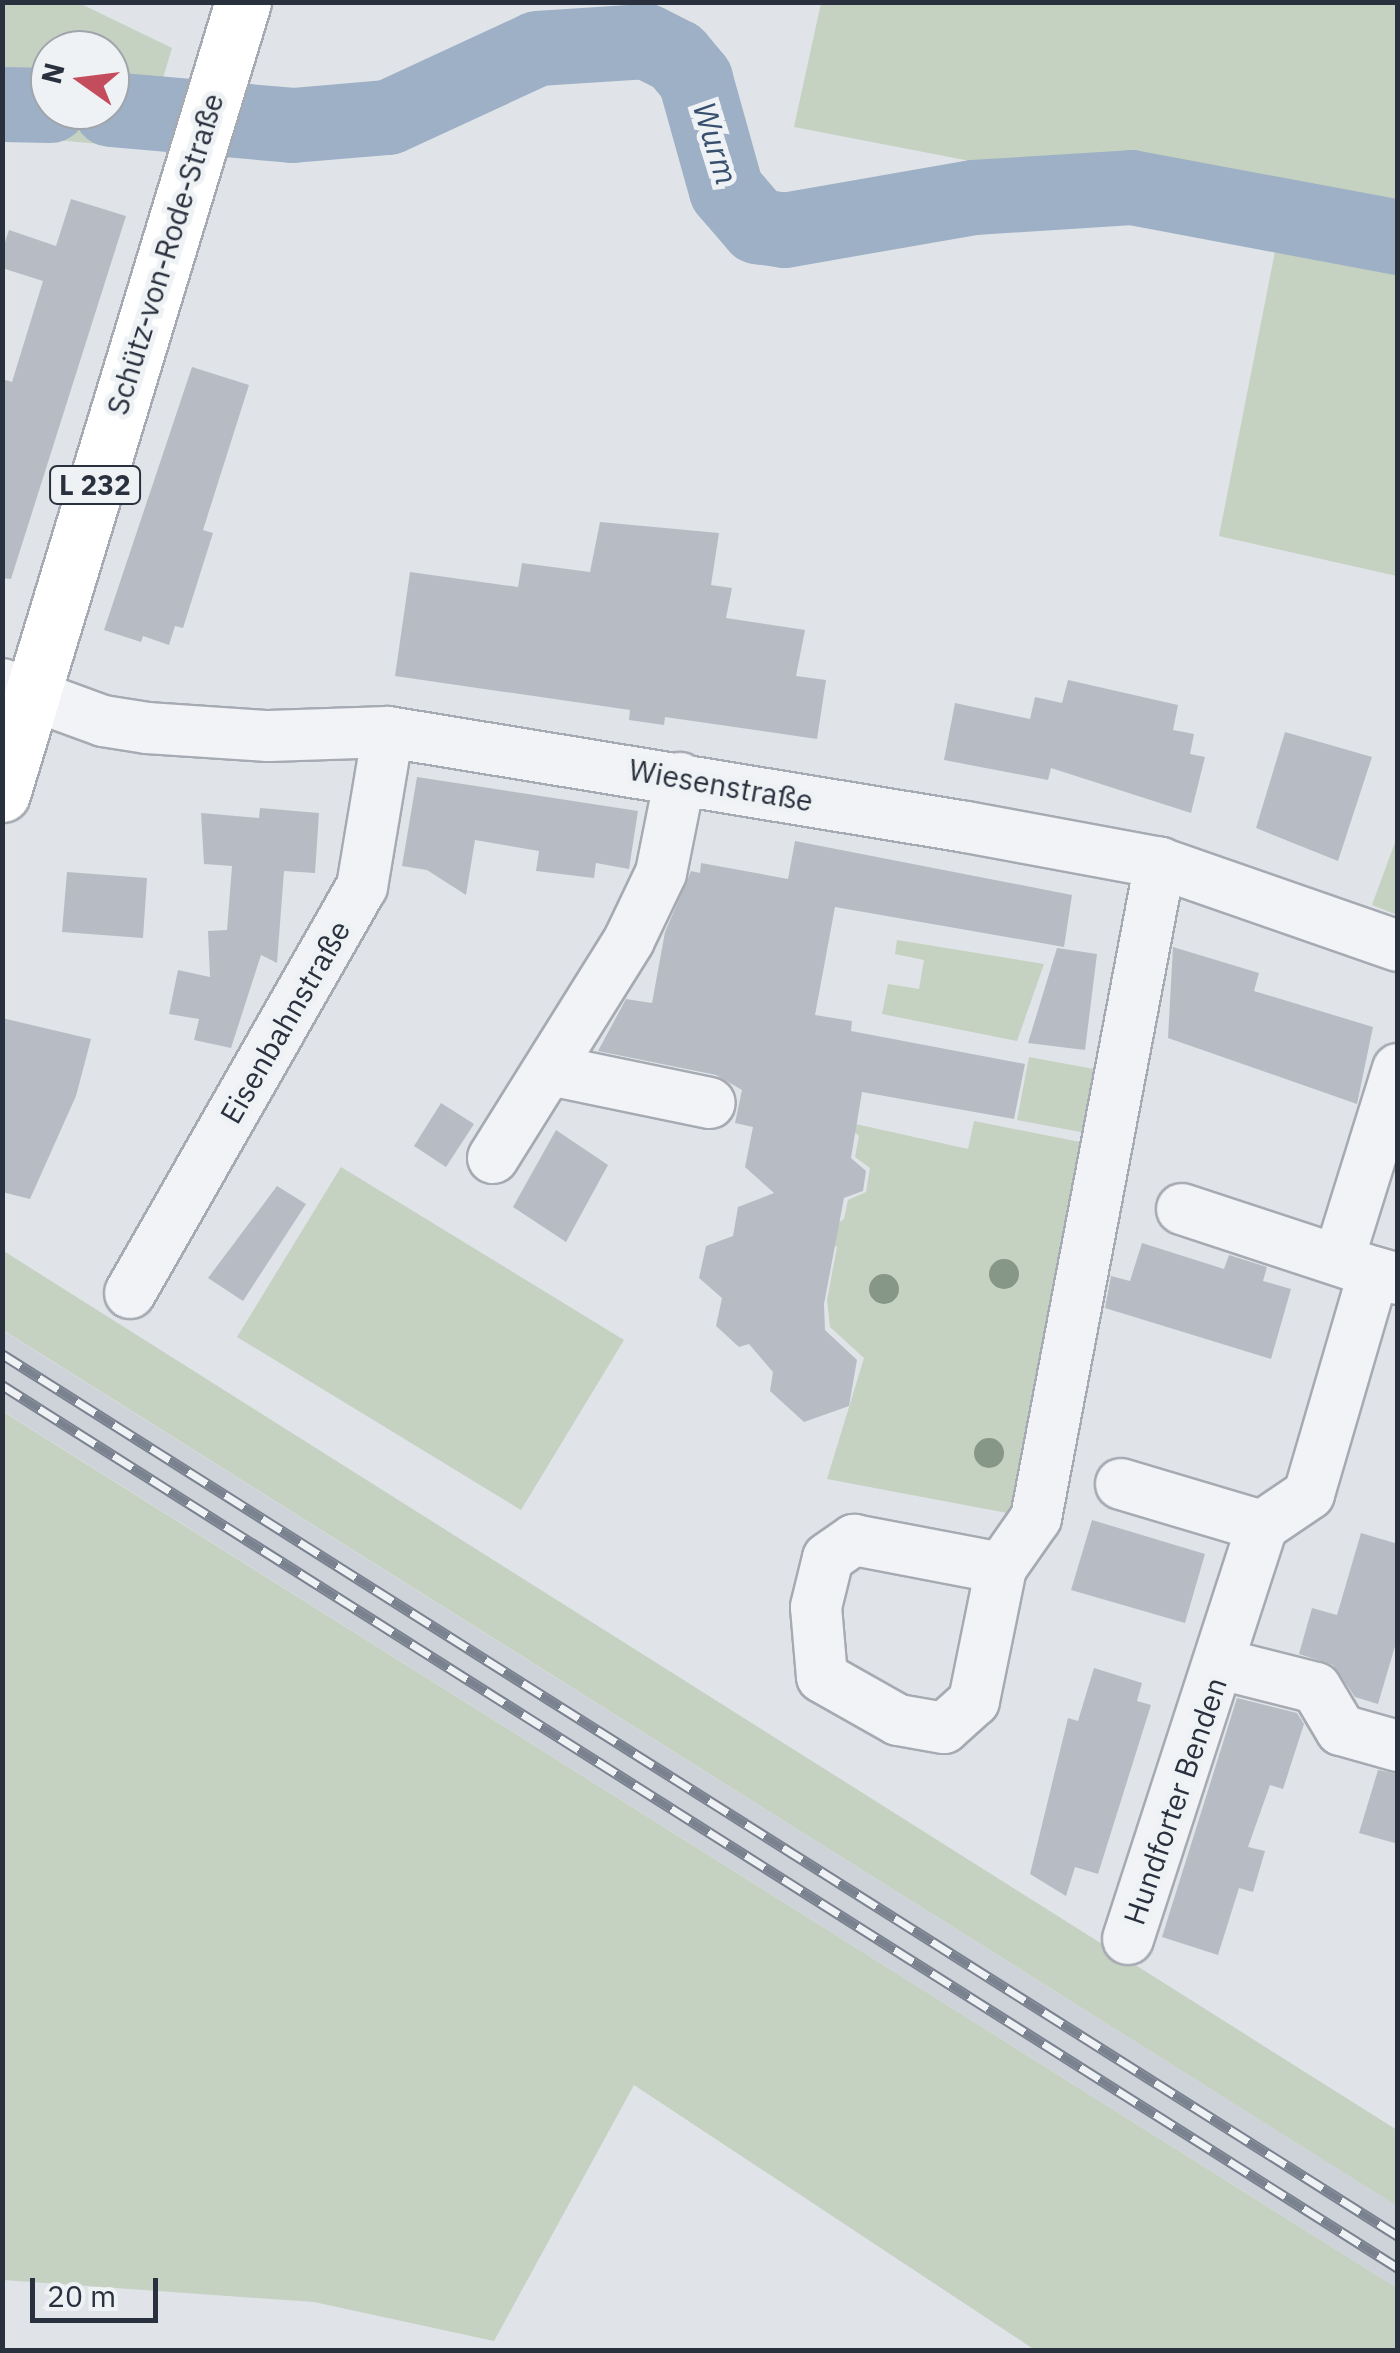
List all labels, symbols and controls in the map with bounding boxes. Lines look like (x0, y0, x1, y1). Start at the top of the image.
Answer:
north arrow (30, 30, 130, 130)
text: N (32, 59, 73, 87)
street label: Schütz-von-Rode-Straße (99, 89, 231, 419)
water label: Wurm (685, 97, 747, 189)
road number: L 232 (48, 462, 142, 508)
street label: Wiesenstraße (626, 751, 816, 819)
street label: Eisenbahnstraße (212, 914, 358, 1130)
street label: Hundforter Benden (1116, 1673, 1234, 1929)
scale bar (35, 2258, 162, 2320)
text: 20 m (47, 2276, 116, 2315)

